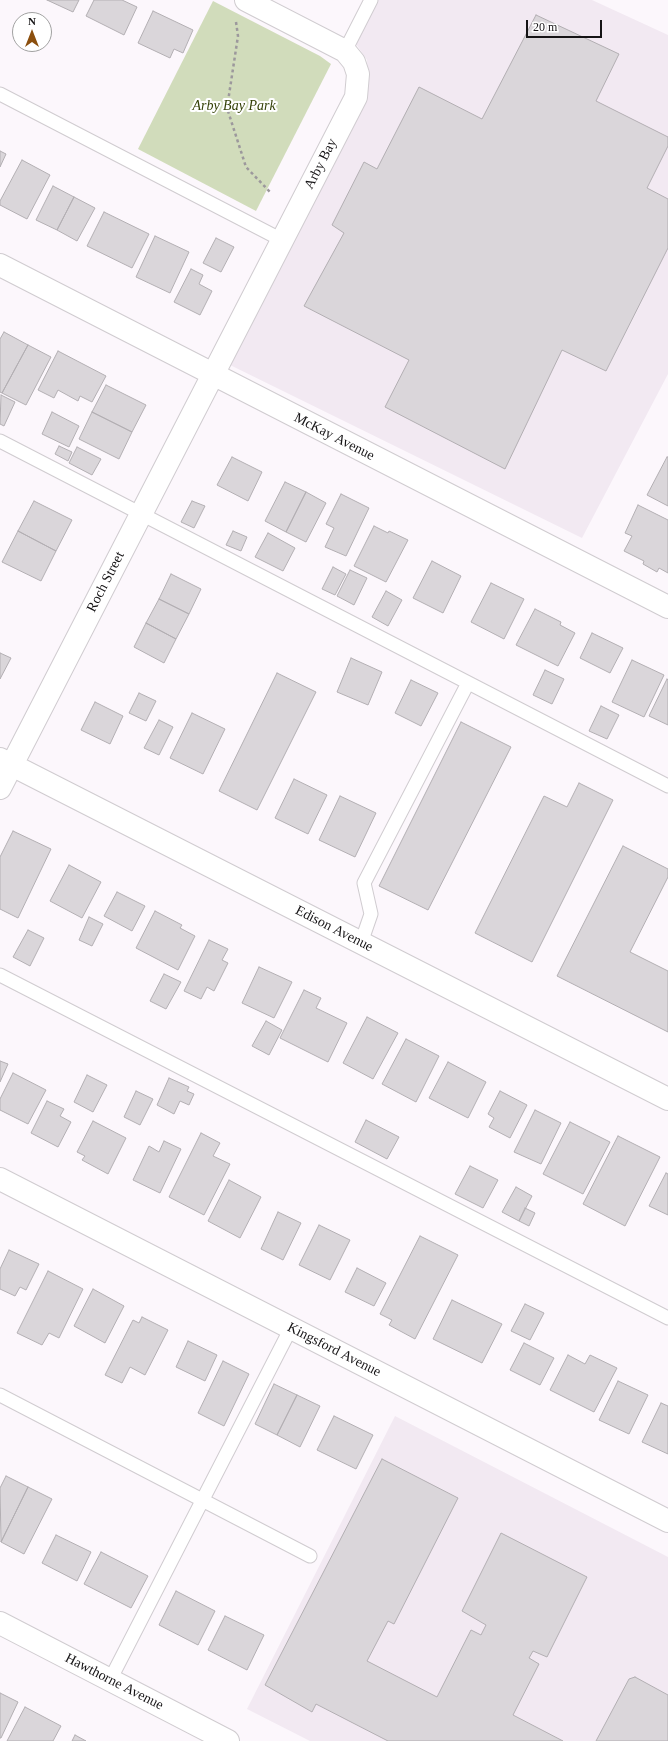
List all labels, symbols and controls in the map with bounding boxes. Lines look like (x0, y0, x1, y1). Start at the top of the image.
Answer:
north arrow (12, 12, 52, 52)
scale bar (528, 12, 604, 38)
text: N (28, 15, 36, 27)
text: 20 m (533, 20, 557, 34)
park label: Arby Bay Park (192, 98, 276, 114)
street label: Arby Bay (301, 136, 341, 192)
street label: McKay Avenue (291, 410, 377, 464)
street label: Roch Street (84, 549, 128, 615)
street label: Edison Avenue (292, 902, 376, 956)
street label: Kingsford Avenue (284, 1319, 384, 1381)
street label: Hawthorne Avenue (62, 1650, 166, 1714)

